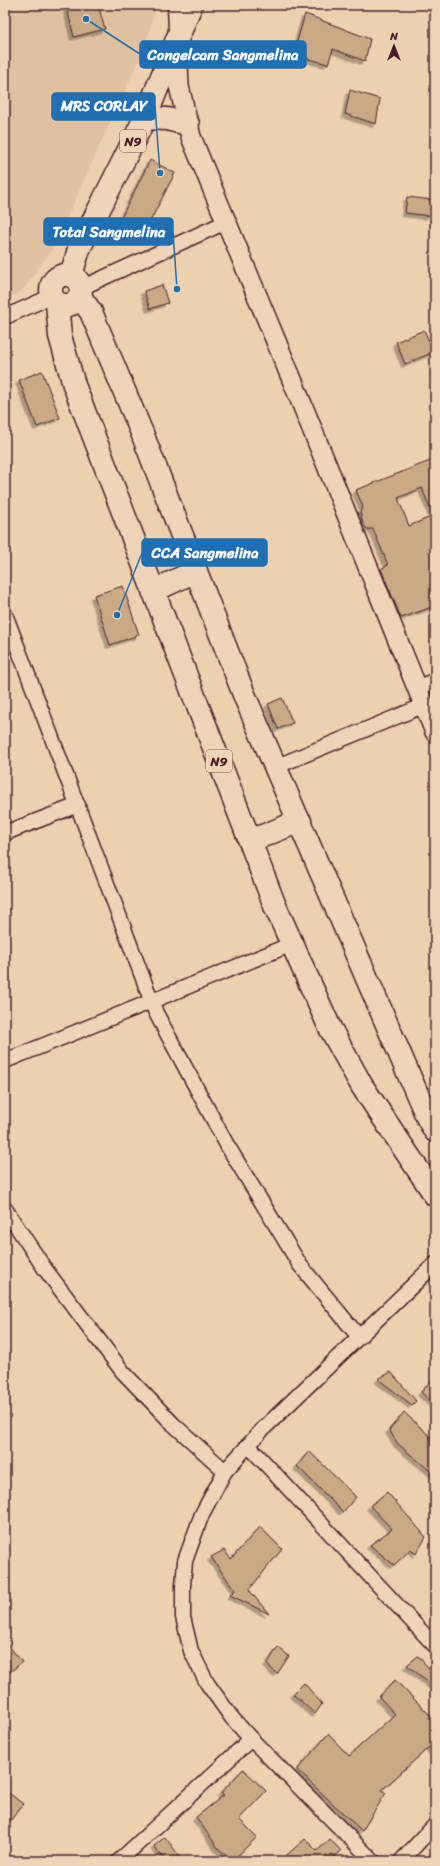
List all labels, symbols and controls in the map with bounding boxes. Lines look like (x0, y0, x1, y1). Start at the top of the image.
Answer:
north arrow (374, 26, 414, 66)
text: N (389, 27, 398, 46)
callout: Congelcam Sangmelina (140, 41, 306, 68)
text: Congelcam Sangmelina (147, 42, 299, 68)
callout: MRS CORLAY (52, 93, 155, 120)
text: MRS CORLAY (60, 93, 149, 119)
road number: N9 (120, 130, 146, 152)
callout: Total Sangmelina (44, 218, 173, 245)
text: Total Sangmelina (53, 219, 166, 245)
callout: CCA Sangmelina (142, 539, 267, 566)
text: CCA Sangmelina (151, 540, 259, 566)
road number: N9 (206, 750, 232, 772)

